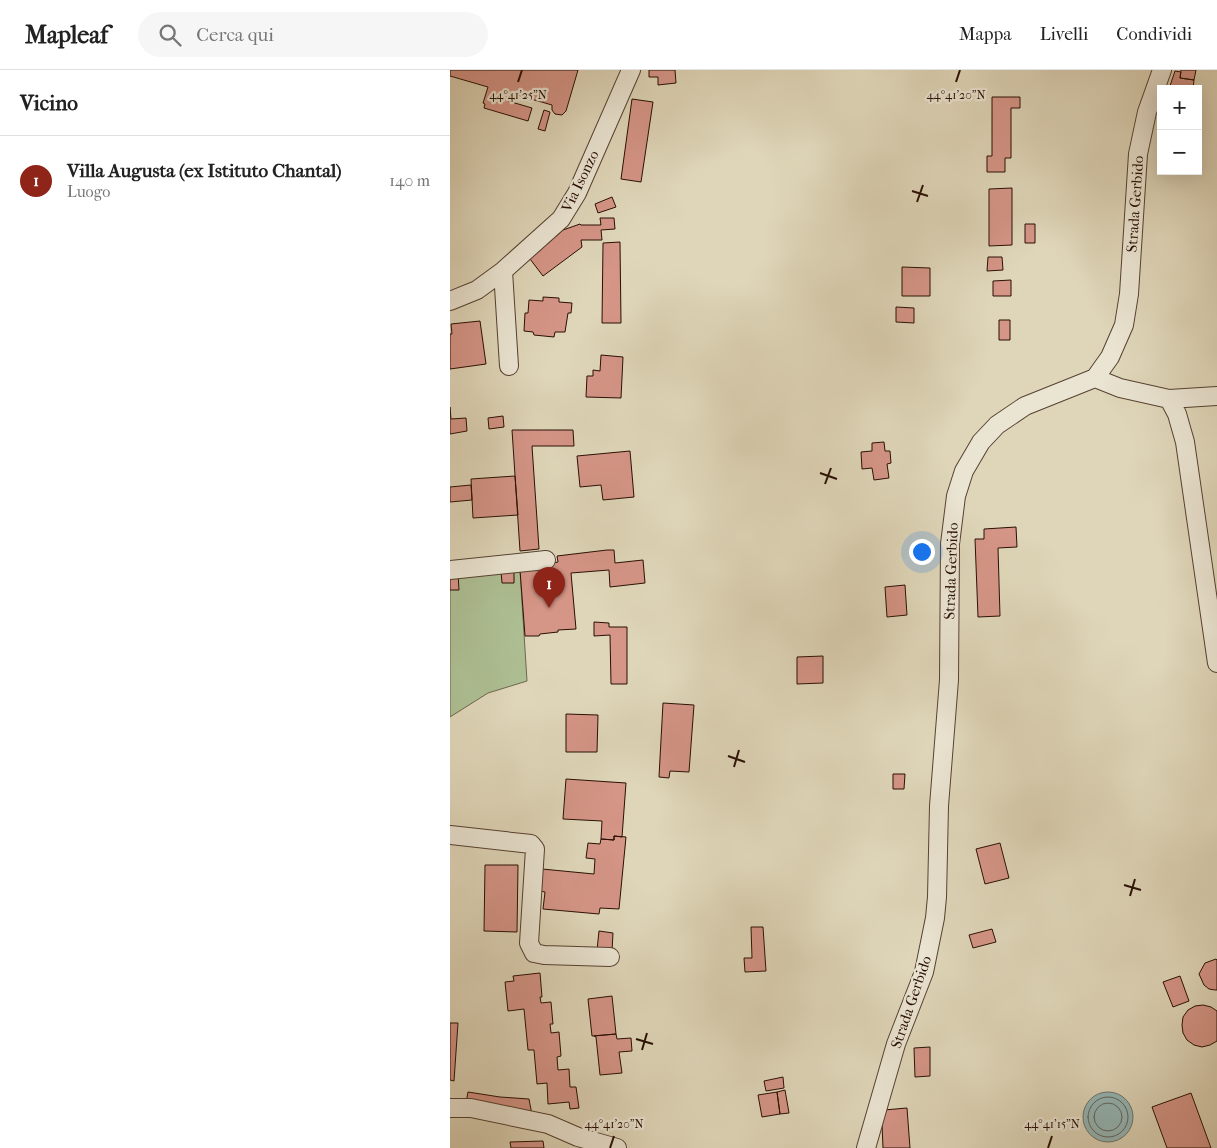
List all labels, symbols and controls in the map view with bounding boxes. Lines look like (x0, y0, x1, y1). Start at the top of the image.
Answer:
search box (138, 12, 488, 57)
text: Mapleaf (25, 21, 108, 49)
icon: search (156, 21, 184, 49)
text: Cerca qui (196, 24, 274, 46)
text: Mappa (959, 24, 1012, 45)
text: Livelli (1040, 24, 1088, 45)
text: Condividi (1116, 24, 1192, 45)
map controls (1157, 85, 1202, 175)
button: + (1157, 85, 1202, 130)
text: 44°41'25"N (489, 88, 547, 102)
text: 44°41'20"N (926, 88, 986, 102)
text: Vicino (20, 91, 78, 115)
button: − (1157, 130, 1202, 175)
street label: Via Isonzo (557, 147, 603, 216)
street label: Strada Gerbido (1123, 155, 1147, 253)
text: Villa Augusta (ex Istituto Chantal) (67, 160, 342, 182)
text: 1 (33, 171, 39, 190)
text: 140 m (389, 171, 430, 190)
text: Luogo (67, 182, 110, 201)
street label: Strada Gerbido (940, 522, 962, 620)
your location (909, 539, 935, 565)
pin: 1 (533, 567, 565, 608)
street label: Strada Gerbido (887, 953, 935, 1051)
text: 44°41'20"N (584, 1117, 644, 1131)
text: 44°41'15"N (1024, 1117, 1080, 1131)

